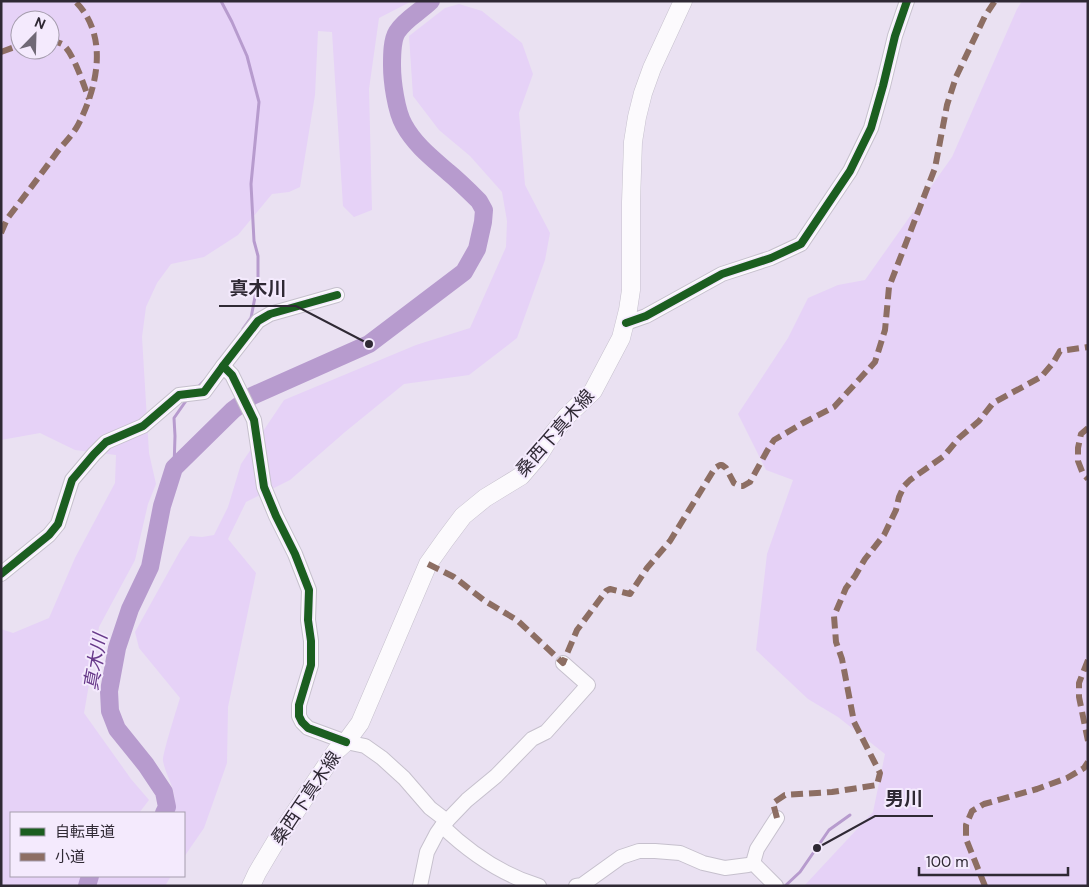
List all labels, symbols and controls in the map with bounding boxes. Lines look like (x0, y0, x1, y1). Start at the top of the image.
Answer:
north arrow (10, 10, 60, 60)
text: N (32, 13, 48, 33)
callout: 真木川 (219, 272, 296, 306)
text: 真木川 (229, 276, 287, 301)
street label: 桑西下真木線 (511, 384, 599, 482)
water label: 真木川 (78, 630, 113, 692)
street label: 桑西下真木線 (266, 747, 346, 849)
callout: 男川 (875, 782, 933, 816)
text: 男川 (885, 786, 923, 811)
legend (10, 812, 185, 877)
text: 自転車道 (55, 822, 115, 842)
scale bar (919, 844, 1068, 876)
text: 小道 (55, 847, 85, 867)
text: 100 m (926, 852, 969, 872)

